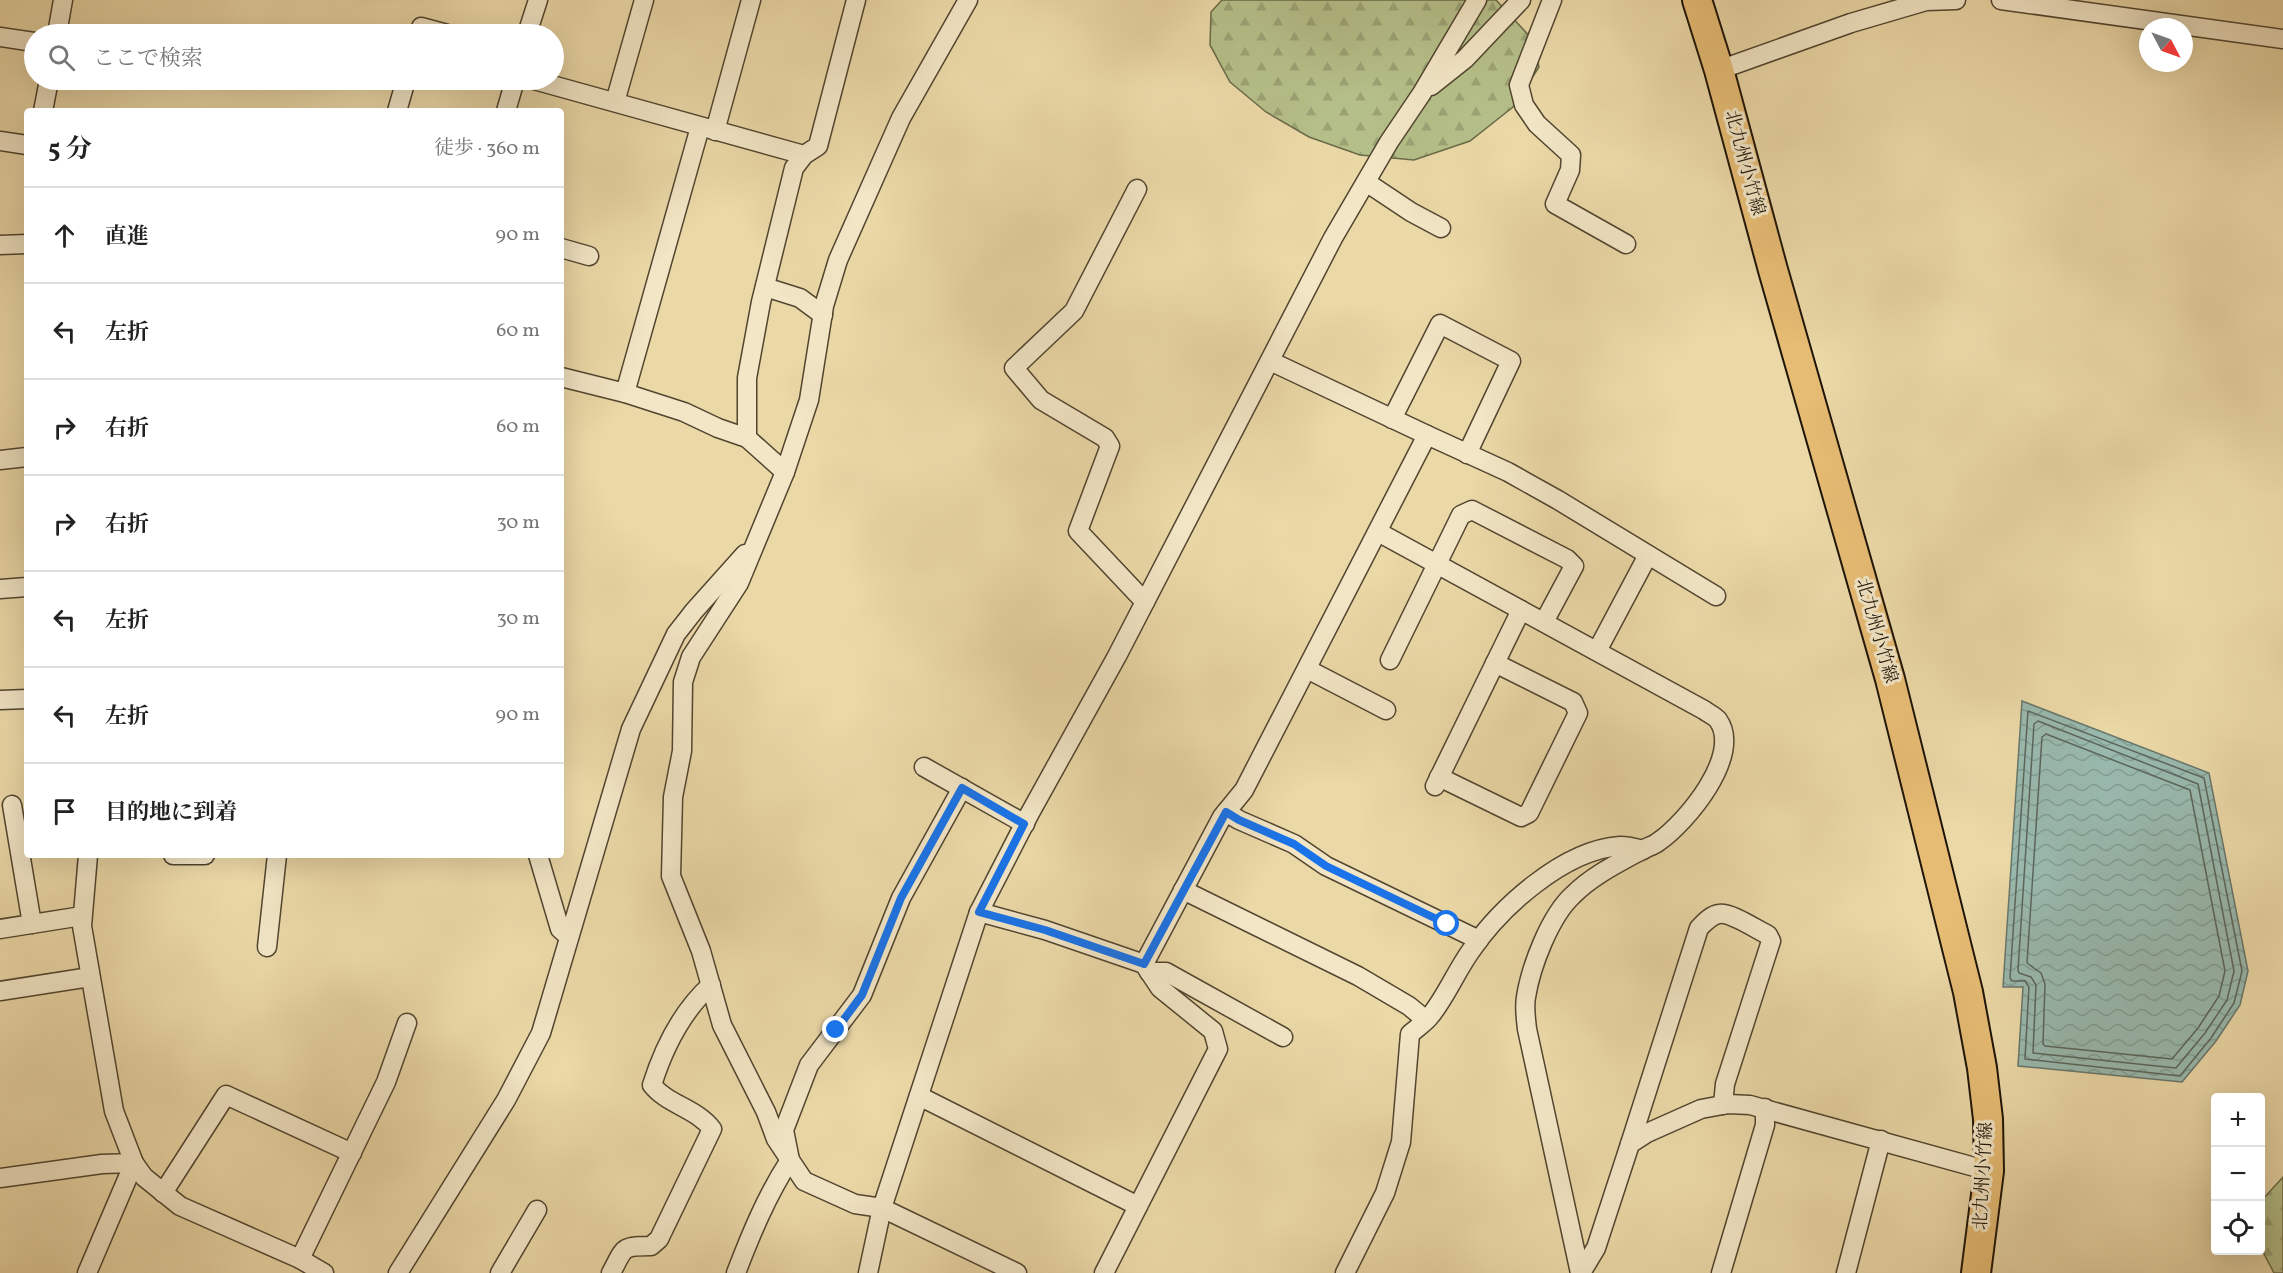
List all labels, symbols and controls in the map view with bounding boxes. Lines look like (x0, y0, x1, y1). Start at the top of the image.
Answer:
north arrow (2139, 18, 2193, 72)
search box (24, 24, 564, 90)
icon: search (45, 41, 78, 74)
text: ここで検索 (93, 44, 203, 75)
street label: 北九州小竹線 (1718, 108, 1770, 218)
text: 5 分 (48, 132, 92, 168)
text: 徒歩 · 360 m (434, 135, 540, 163)
icon: ahead (48, 219, 81, 252)
text: 90 m (496, 221, 540, 249)
text: 直進 (105, 222, 149, 253)
icon: left (48, 315, 81, 348)
text: 60 m (496, 317, 540, 345)
text: 左折 (105, 318, 149, 349)
icon: right (48, 411, 81, 444)
text: 60 m (496, 413, 540, 441)
text: 右折 (105, 414, 149, 445)
icon: right (48, 507, 81, 540)
text: 30 m (496, 509, 540, 537)
text: 右折 (105, 510, 149, 541)
street label: 北九州小竹線 (1849, 576, 1903, 686)
icon: left (48, 603, 81, 636)
text: 30 m (496, 605, 540, 633)
text: 左折 (105, 606, 149, 637)
icon: left (48, 699, 81, 732)
text: 90 m (496, 701, 540, 729)
text: 左折 (105, 702, 149, 733)
icon: arrive (48, 795, 81, 828)
text: 目的地に到着 (105, 798, 237, 829)
route start (1433, 910, 1459, 936)
route end (822, 1016, 848, 1042)
map controls (2211, 1093, 2265, 1255)
button: + (2211, 1093, 2265, 1147)
street label: 北九州小竹線 (1969, 1121, 1999, 1231)
button: − (2211, 1147, 2265, 1201)
button: locate (2211, 1201, 2265, 1255)

